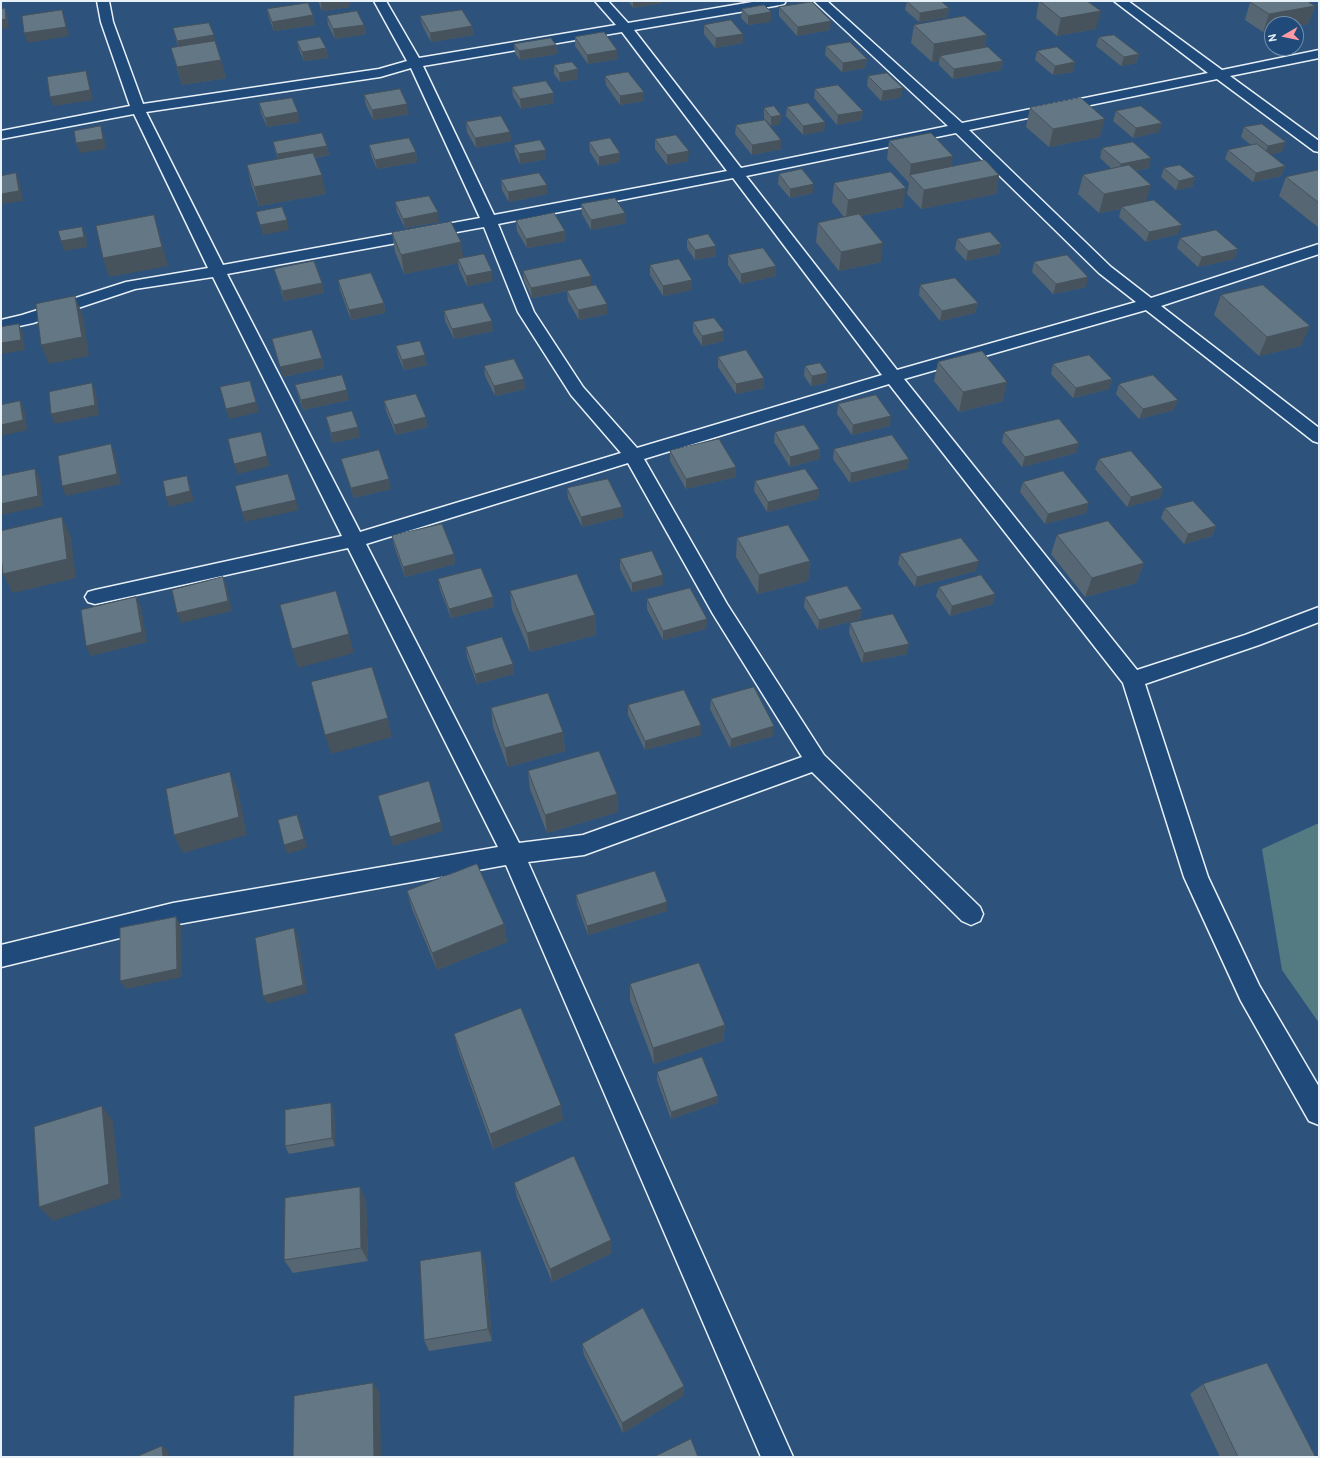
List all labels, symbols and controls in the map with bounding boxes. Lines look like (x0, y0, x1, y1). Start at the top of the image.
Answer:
north arrow (1264, 16, 1304, 56)
text: N (1266, 33, 1280, 42)

